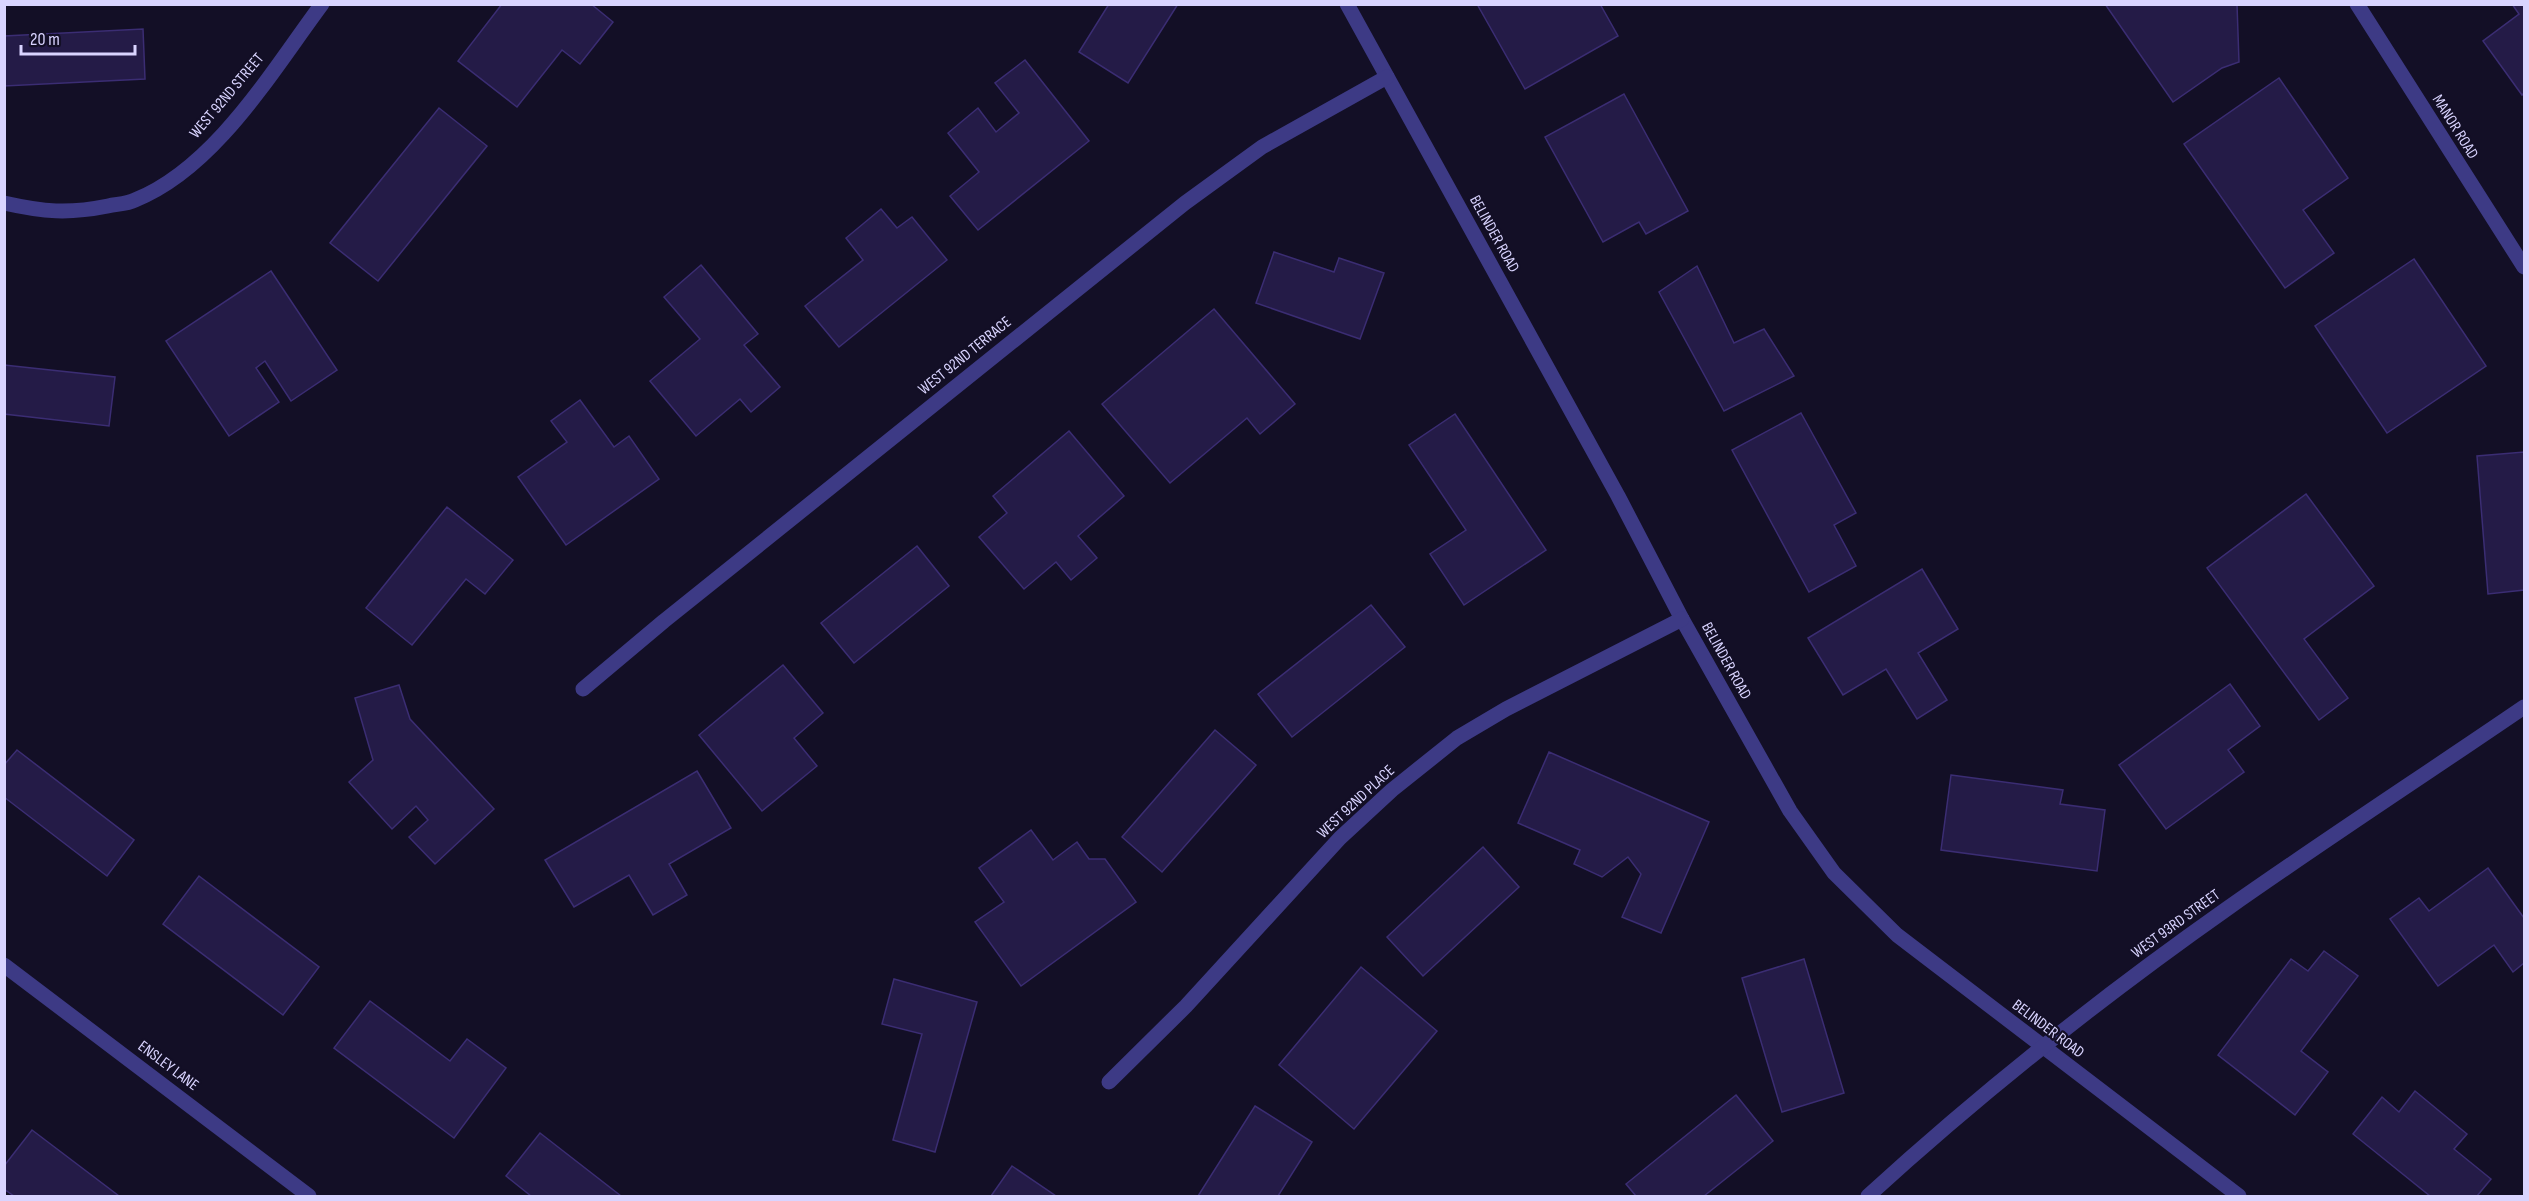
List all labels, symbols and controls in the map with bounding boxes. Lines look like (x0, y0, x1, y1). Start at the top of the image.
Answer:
scale bar (21, 18, 135, 56)
text: 20 m (30, 29, 60, 50)
street label: WEST 92ND STREET (186, 49, 268, 142)
street label: MANOR ROAD (2428, 91, 2482, 163)
street label: BELINDER ROAD (1465, 192, 1523, 276)
street label: WEST 92ND TERRACE (915, 313, 1015, 399)
street label: BELINDER ROAD (1697, 619, 1755, 703)
street label: WEST 92ND PLACE (1313, 761, 1399, 843)
street label: WEST 93RD STREET (2128, 885, 2224, 962)
street label: BELINDER ROAD (2008, 996, 2088, 1062)
street label: ENSLEY LANE (134, 1037, 202, 1095)

